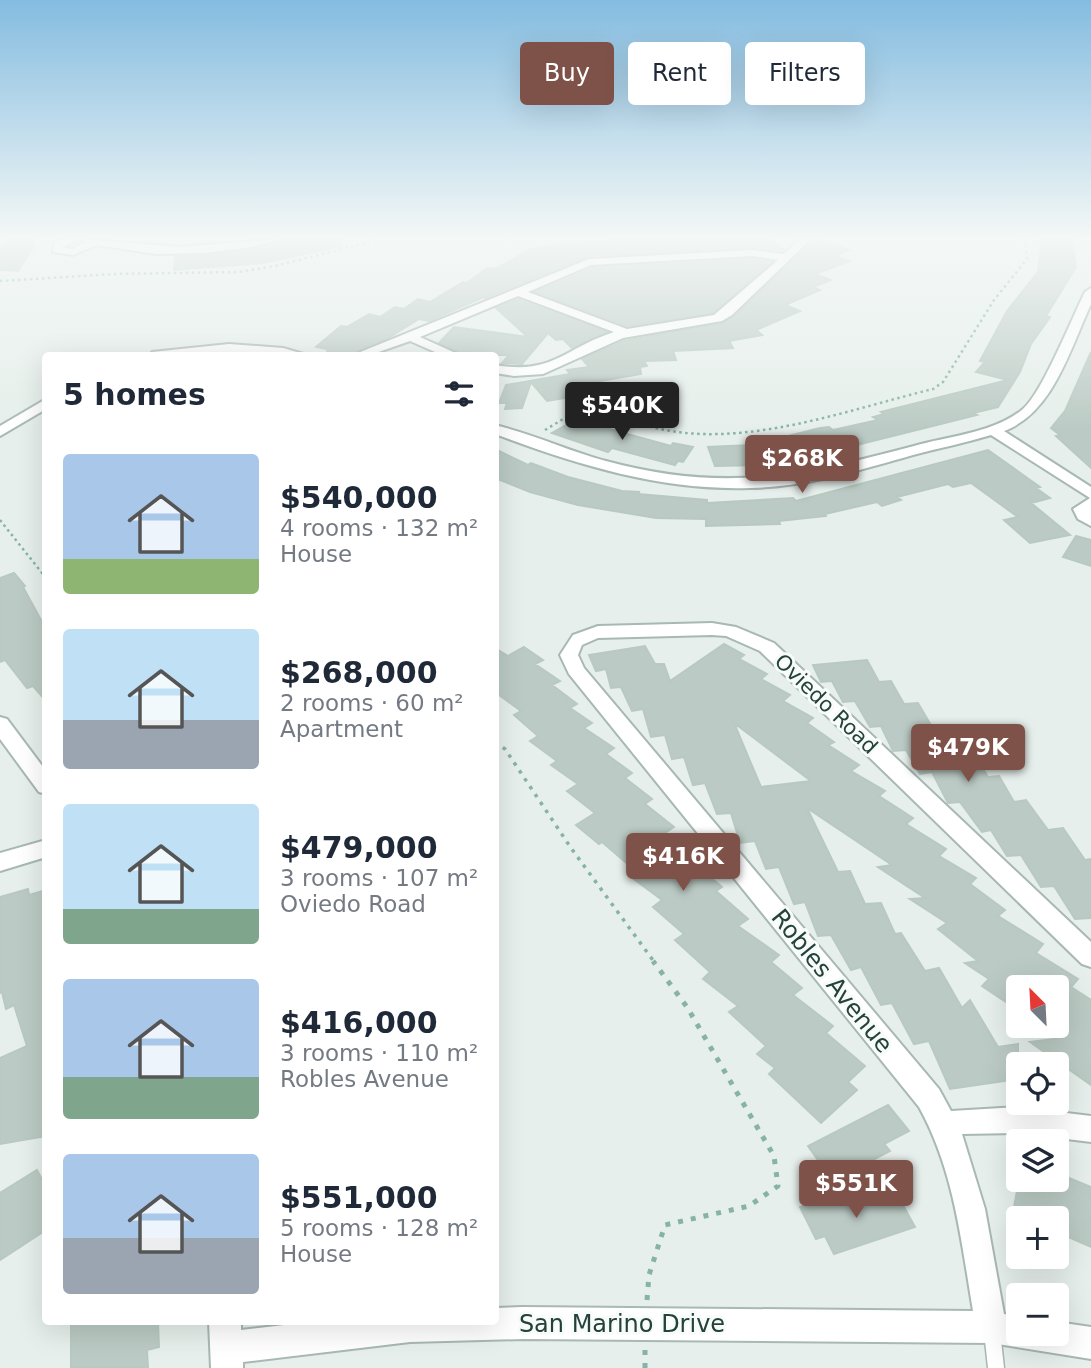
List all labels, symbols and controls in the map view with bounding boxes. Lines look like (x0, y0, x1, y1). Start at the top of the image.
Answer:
chip: Buy (520, 42, 614, 105)
chip: Rent (628, 42, 731, 105)
chip: Filters (745, 42, 865, 105)
icon: filters (440, 375, 478, 413)
text: 5 homes (63, 377, 206, 412)
pin: $540K (573, 382, 671, 442)
text: $540K (581, 392, 663, 418)
pin: $268K (753, 435, 851, 495)
text: $268K (761, 445, 843, 471)
text: $540,000 (280, 480, 438, 515)
icon: home (119, 482, 203, 566)
text: 4 rooms · 132 m² (280, 515, 478, 541)
text: House (280, 541, 352, 567)
street label: Oviedo Road (770, 649, 882, 759)
text: $268,000 (280, 655, 438, 690)
icon: home (119, 657, 203, 741)
text: 2 rooms · 60 m² (280, 690, 464, 716)
text: Apartment (280, 716, 403, 742)
pin: $479K (919, 724, 1017, 784)
text: $479K (927, 734, 1009, 760)
text: $479,000 (280, 830, 438, 865)
icon: home (119, 832, 203, 916)
pin: $416K (634, 834, 732, 893)
text: $416K (642, 843, 724, 869)
text: 3 rooms · 107 m² (280, 865, 478, 891)
text: Oviedo Road (280, 891, 426, 917)
street label: Robles Avenue (766, 904, 898, 1058)
north arrow (1006, 975, 1069, 1038)
map controls (1006, 975, 1069, 1346)
text: $416,000 (280, 1005, 438, 1040)
icon: home (119, 1007, 203, 1091)
text: 3 rooms · 110 m² (280, 1040, 478, 1066)
button: locate (1006, 1052, 1069, 1115)
text: Robles Avenue (280, 1066, 449, 1092)
button: layers (1006, 1129, 1069, 1192)
pin: $551K (807, 1160, 905, 1220)
text: $551K (815, 1170, 897, 1196)
text: $551,000 (280, 1180, 438, 1215)
icon: home (119, 1182, 203, 1266)
button: + (1006, 1206, 1069, 1269)
text: 5 rooms · 128 m² (280, 1215, 478, 1241)
text: House (280, 1241, 352, 1267)
button: − (1006, 1283, 1069, 1346)
street label: San Marino Drive (519, 1310, 725, 1338)

